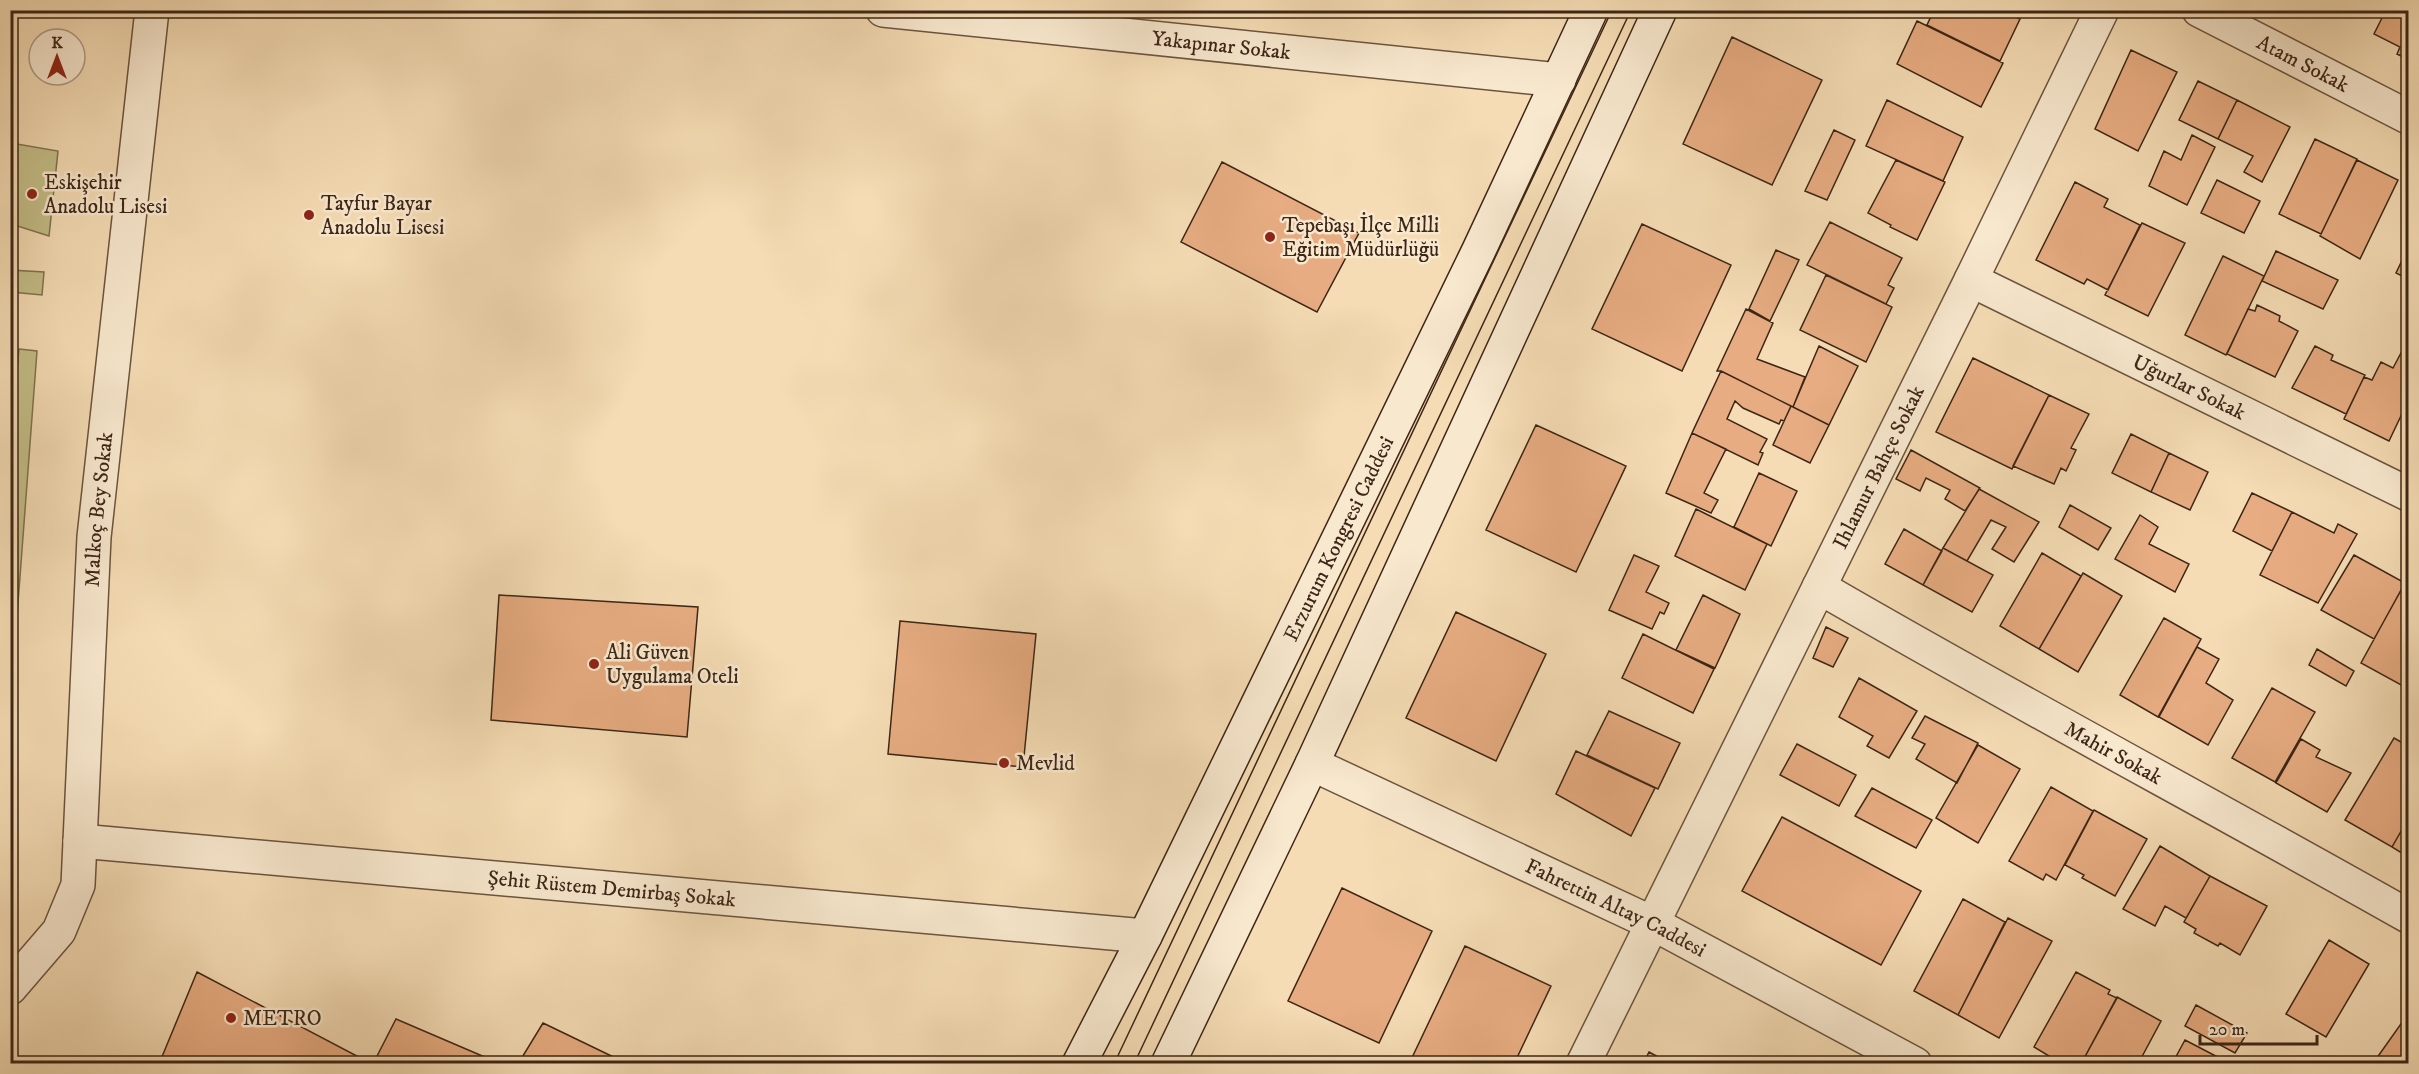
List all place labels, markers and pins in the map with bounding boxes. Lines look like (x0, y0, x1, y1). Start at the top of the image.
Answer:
place label: Eskişehir Anadolu Lisesi (44, 170, 167, 220)
marker: Eskişehir Anadolu Lisesi (25, 187, 39, 201)
place label: Tayfur Bayar Anadolu Lisesi (321, 191, 444, 241)
marker: Tayfur Bayar Anadolu Lisesi (302, 208, 316, 222)
place label: Tepebaşı İlçe Milli Eğitim Müdürlüğü (1282, 212, 1439, 263)
marker: Tepebaşı İlçe Milli Eğitim Müdürlüğü (1263, 230, 1277, 244)
place label: Ali Güven Uygulama Oteli (606, 640, 739, 690)
marker: Ali Güven Uygulama Oteli (587, 657, 601, 671)
place label: Mevlid (1016, 751, 1075, 777)
marker: Mevlid (997, 756, 1011, 770)
place label: METRO (243, 1006, 322, 1032)
marker: METRO (224, 1011, 238, 1025)

